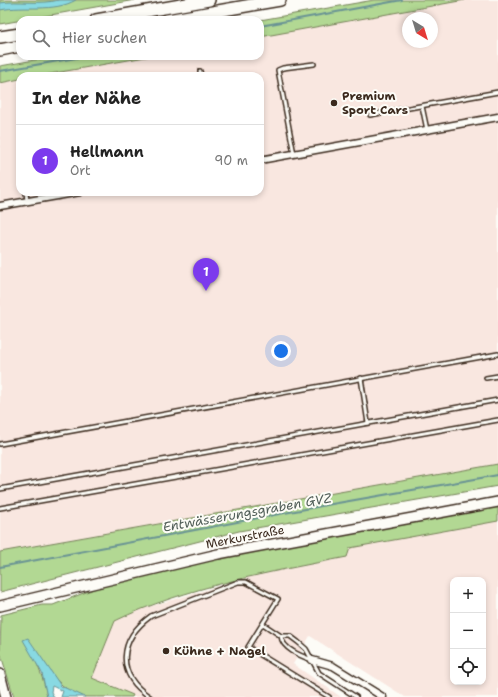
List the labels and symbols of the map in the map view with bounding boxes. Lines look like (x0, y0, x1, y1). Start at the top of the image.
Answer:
north arrow (402, 12, 438, 48)
place label: Premium Sport Cars (342, 88, 408, 118)
marker: Premium Sport Cars (329, 98, 339, 108)
pin: 1 (193, 258, 219, 291)
your location (271, 341, 291, 361)
water label: Entwässerungsgraben GVZ (161, 489, 334, 536)
street label: Merkurstraße (204, 522, 286, 552)
place label: Kühne + Nagel (174, 643, 266, 659)
marker: Kühne + Nagel (161, 646, 171, 656)

